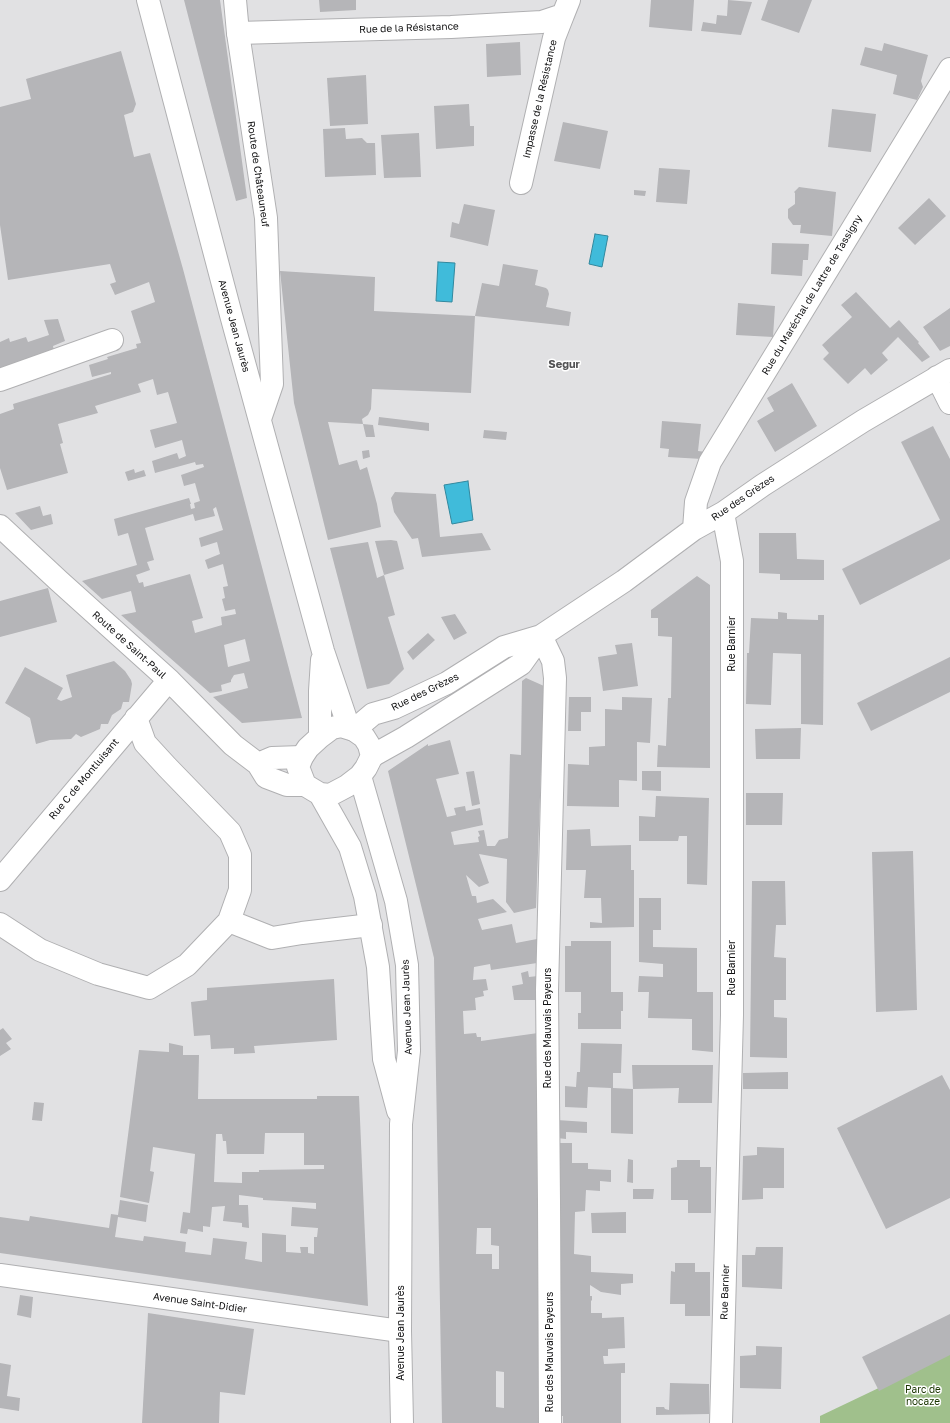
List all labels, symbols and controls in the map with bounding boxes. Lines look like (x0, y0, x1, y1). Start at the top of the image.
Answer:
street label: Rue de la Résistance (359, 20, 459, 36)
street label: Impasse de la Résistance (521, 39, 559, 159)
street label: Route de Châteauneuf (245, 120, 271, 228)
street label: Rue du Maréchal de Lattre de Tassigny (759, 213, 865, 377)
street label: Avenue Jean Jaurès (216, 278, 252, 374)
district label: Segur (548, 358, 580, 372)
street label: Rue des Grèzes (709, 472, 777, 524)
street label: Route de Saint-Paul (90, 609, 168, 681)
street label: Rue Barnier (726, 616, 738, 672)
street label: Rue des Grèzes (389, 670, 461, 714)
street label: Rue C de Montluisant (47, 736, 121, 822)
street label: Rue Barnier (726, 940, 738, 996)
street label: Avenue Jean Jaurès (399, 959, 415, 1055)
street label: Rue des Mauvais Payeurs (542, 968, 554, 1088)
street label: Rue Barnier (718, 1264, 732, 1320)
street label: Avenue Jean Jaurès (395, 1285, 407, 1381)
street label: Avenue Saint-Didier (152, 1290, 248, 1316)
street label: Rue des Mauvais Payeurs (544, 1292, 556, 1412)
park label: Parc de nocaze (905, 1384, 941, 1408)

